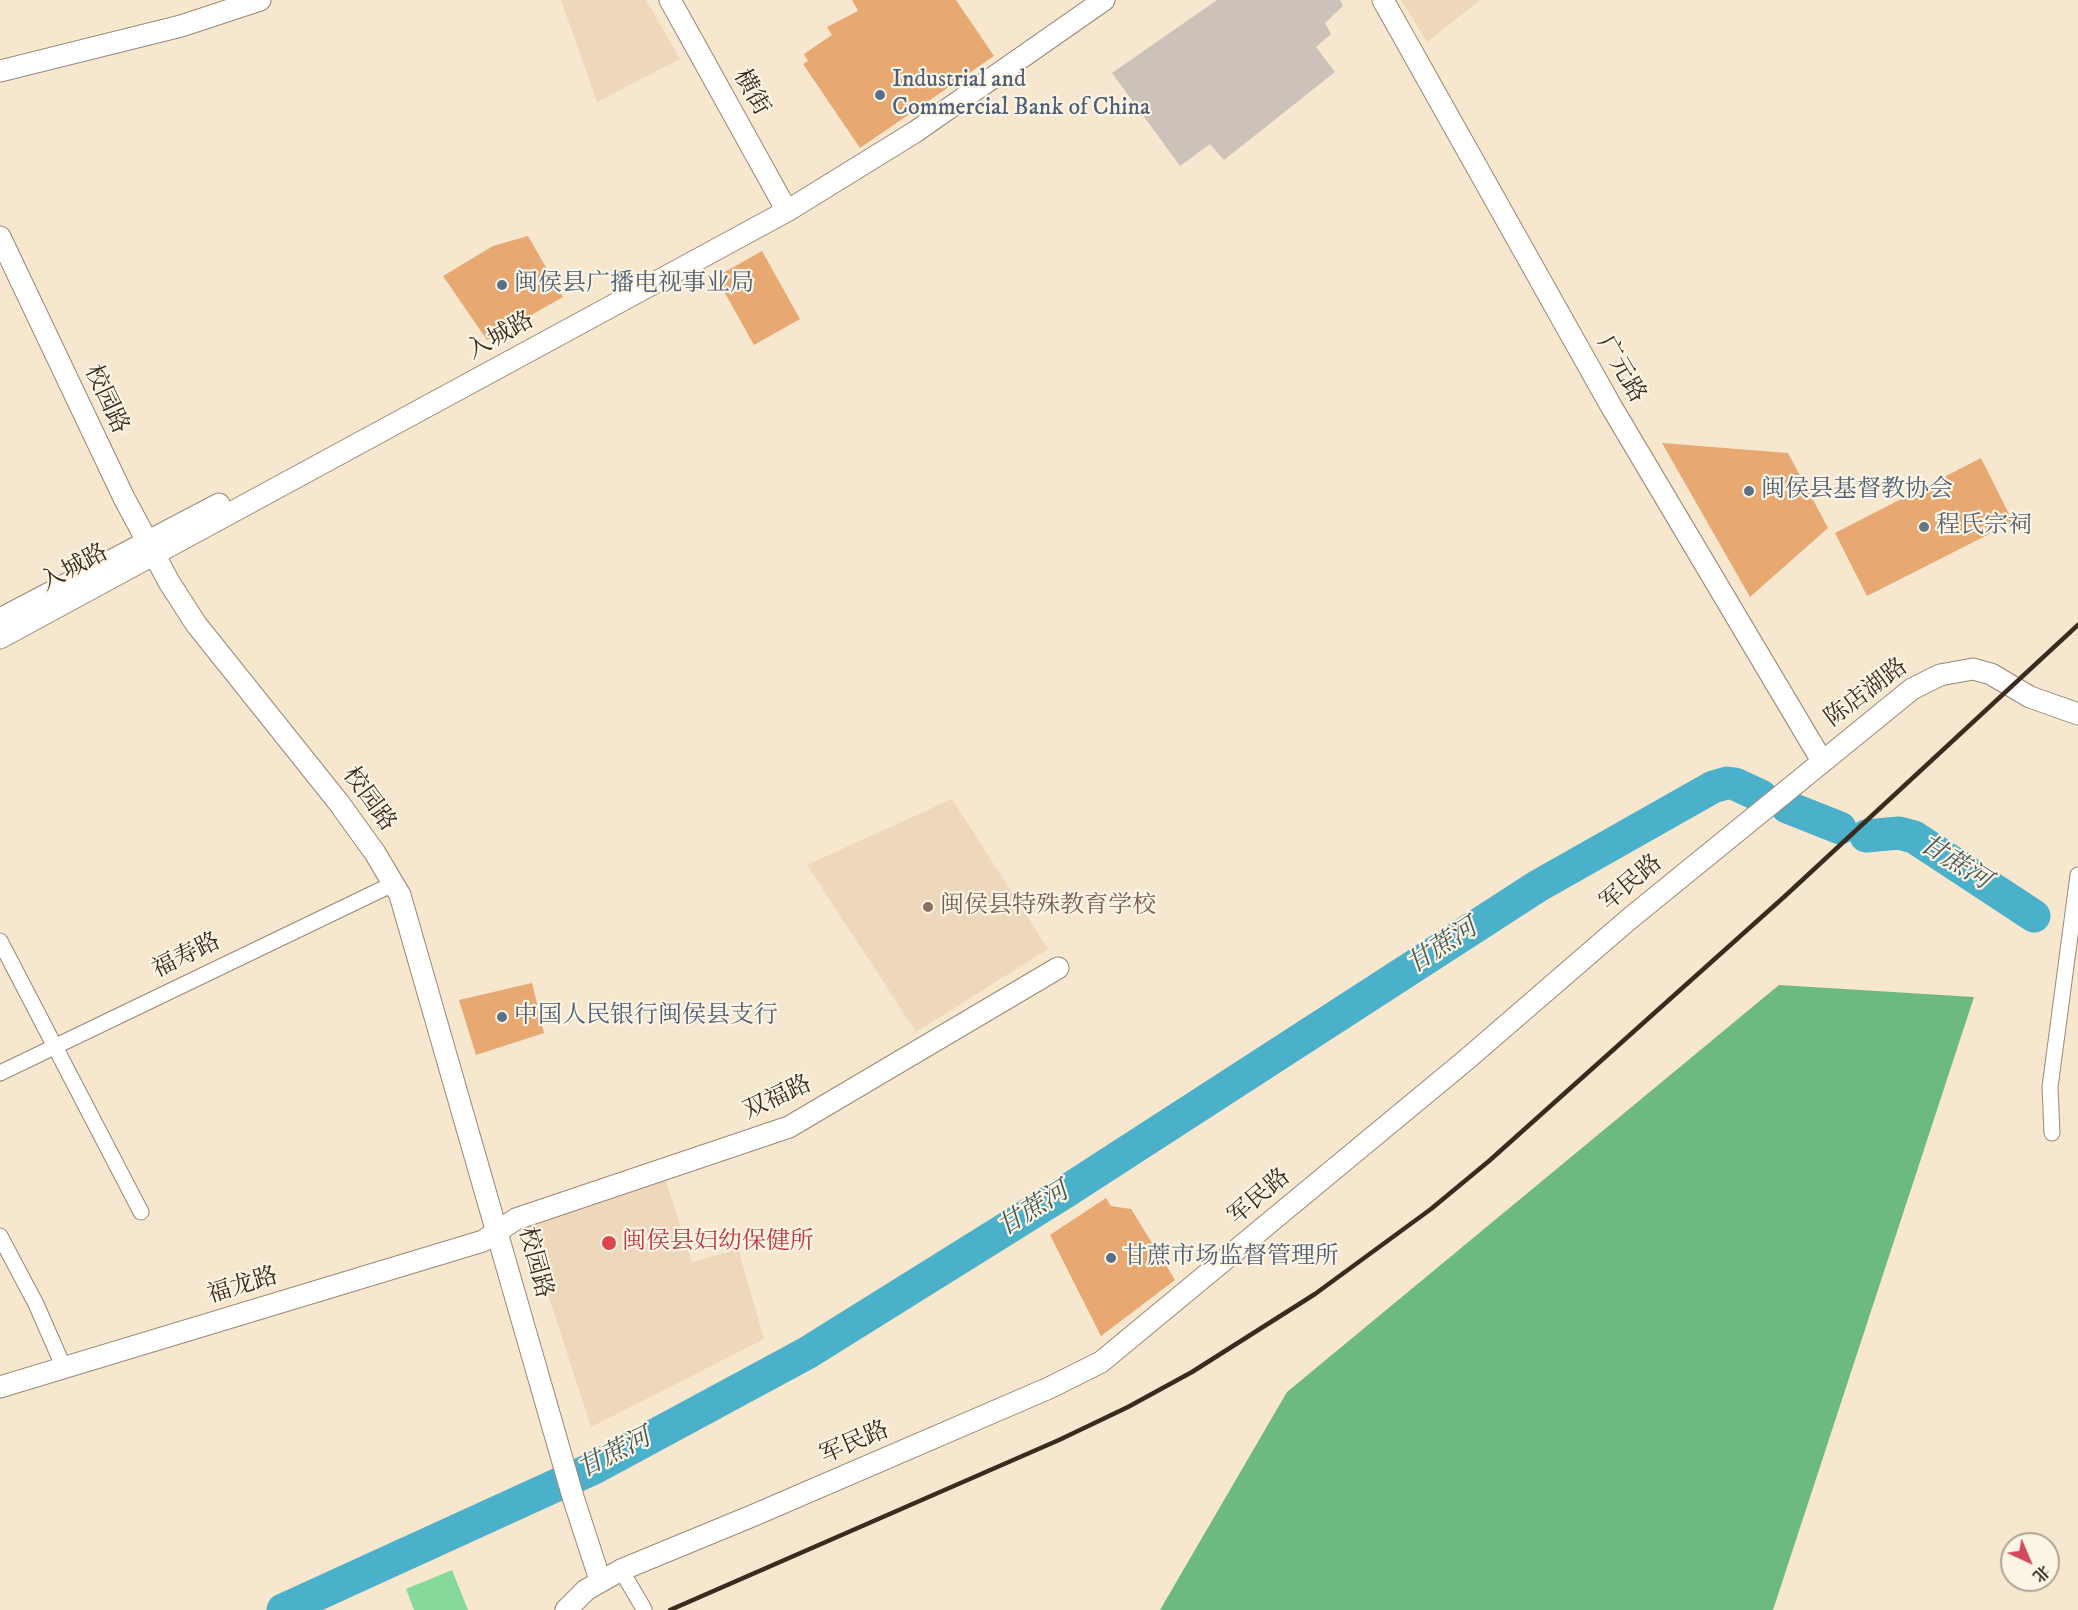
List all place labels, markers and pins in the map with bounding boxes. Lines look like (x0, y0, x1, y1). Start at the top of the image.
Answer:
place label: Industrial and Commercial Bank of China (892, 67, 1150, 123)
marker: Industrial and Commercial Bank of China (873, 88, 887, 102)
place label: 闽侯县广播电视事业局 (514, 271, 754, 299)
marker: 闽侯县广播电视事业局 (495, 278, 509, 292)
place label: 闽侯县基督教协会 (1761, 477, 1953, 505)
marker: 闽侯县基督教协会 (1742, 484, 1756, 498)
place label: 程氏宗祠 (1936, 513, 2032, 541)
marker: 程氏宗祠 (1917, 520, 1931, 534)
place label: 闽侯县特殊教育学校 (940, 893, 1156, 921)
marker: 闽侯县特殊教育学校 (921, 900, 935, 914)
place label: 中国人民银行闽侯县支行 (514, 1003, 778, 1031)
marker: 中国人民银行闽侯县支行 (495, 1010, 509, 1024)
place label: 闽侯县妇幼保健所 (622, 1229, 814, 1257)
marker: 闽侯县妇幼保健所 (600, 1234, 618, 1252)
place label: 甘蔗市场监督管理所 (1123, 1244, 1339, 1272)
marker: 甘蔗市场监督管理所 (1104, 1251, 1118, 1265)

